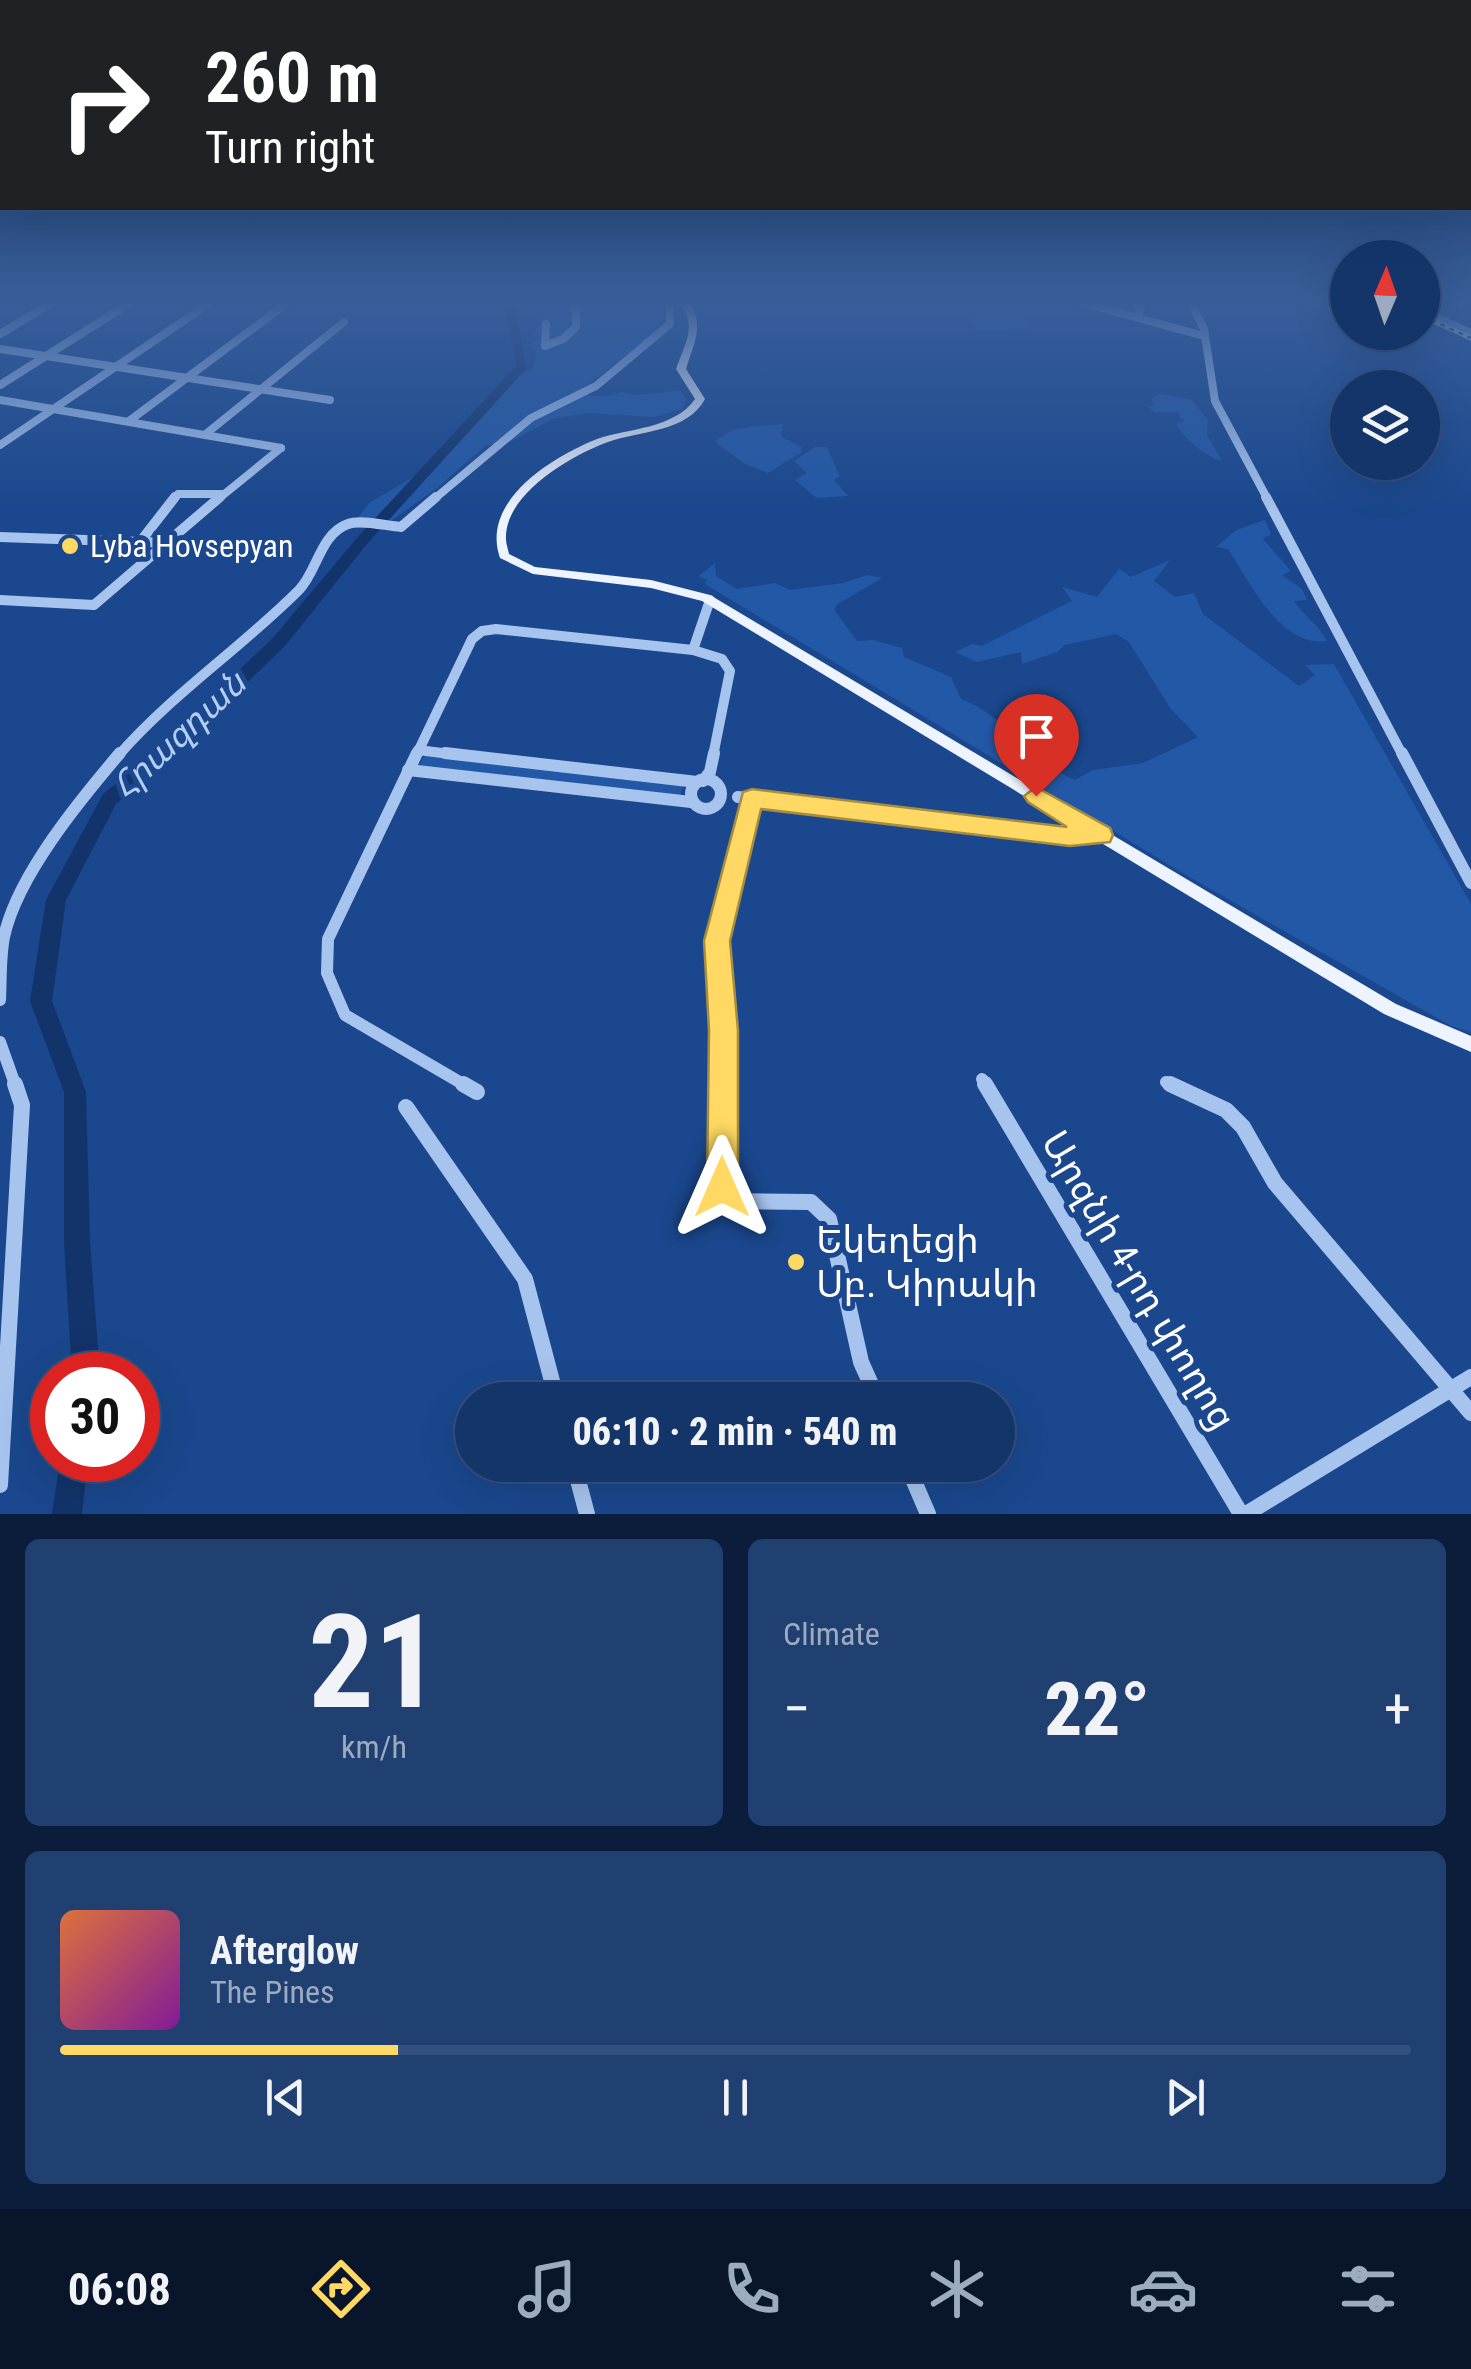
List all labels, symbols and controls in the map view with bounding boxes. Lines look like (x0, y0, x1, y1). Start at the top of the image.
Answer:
text: 260 m (205, 37, 379, 119)
icon: right (40, 40, 170, 170)
text: Turn right (205, 121, 375, 174)
north arrow (1330, 240, 1440, 350)
map controls (1330, 240, 1440, 480)
button: layers (1330, 370, 1440, 480)
place label: Lyba Hovsepyan (90, 527, 293, 565)
marker: Lyba Hovsepyan (59, 535, 81, 557)
water label: Հրազդան (104, 661, 256, 807)
pin (994, 694, 1079, 797)
icon: arrive (1009, 709, 1064, 764)
street label: Արզնի 4-րդ փողոց (1032, 1123, 1246, 1437)
position arrow (670, 1135, 774, 1239)
place label: Եկեղեցի Սբ. Կիրակի (816, 1218, 1038, 1306)
marker: Եկեղեցի Սբ. Կիրակի (785, 1251, 807, 1273)
speed limit sign: 30 (30, 1352, 160, 1482)
text: 06:10 · 2 min · 540 m (573, 1410, 897, 1454)
text: 21 (308, 1586, 440, 1739)
text: Climate (783, 1615, 880, 1653)
text: 22° (1044, 1665, 1150, 1753)
text: − (783, 1677, 811, 1741)
text: + (1384, 1677, 1411, 1741)
text: km/h (341, 1728, 407, 1766)
text: Afterglow (210, 1929, 359, 1973)
text: The Pines (210, 1973, 335, 2011)
icon: previous (258, 2070, 313, 2125)
icon: pause (708, 2070, 763, 2125)
icon: next (1158, 2070, 1213, 2125)
icon: directions (306, 2254, 376, 2324)
icon: music (512, 2254, 582, 2324)
icon: phone (717, 2254, 787, 2324)
icon: climate (922, 2254, 992, 2324)
icon: car (1128, 2254, 1198, 2324)
icon: filters (1333, 2254, 1403, 2324)
text: 06:08 (68, 2263, 171, 2316)

